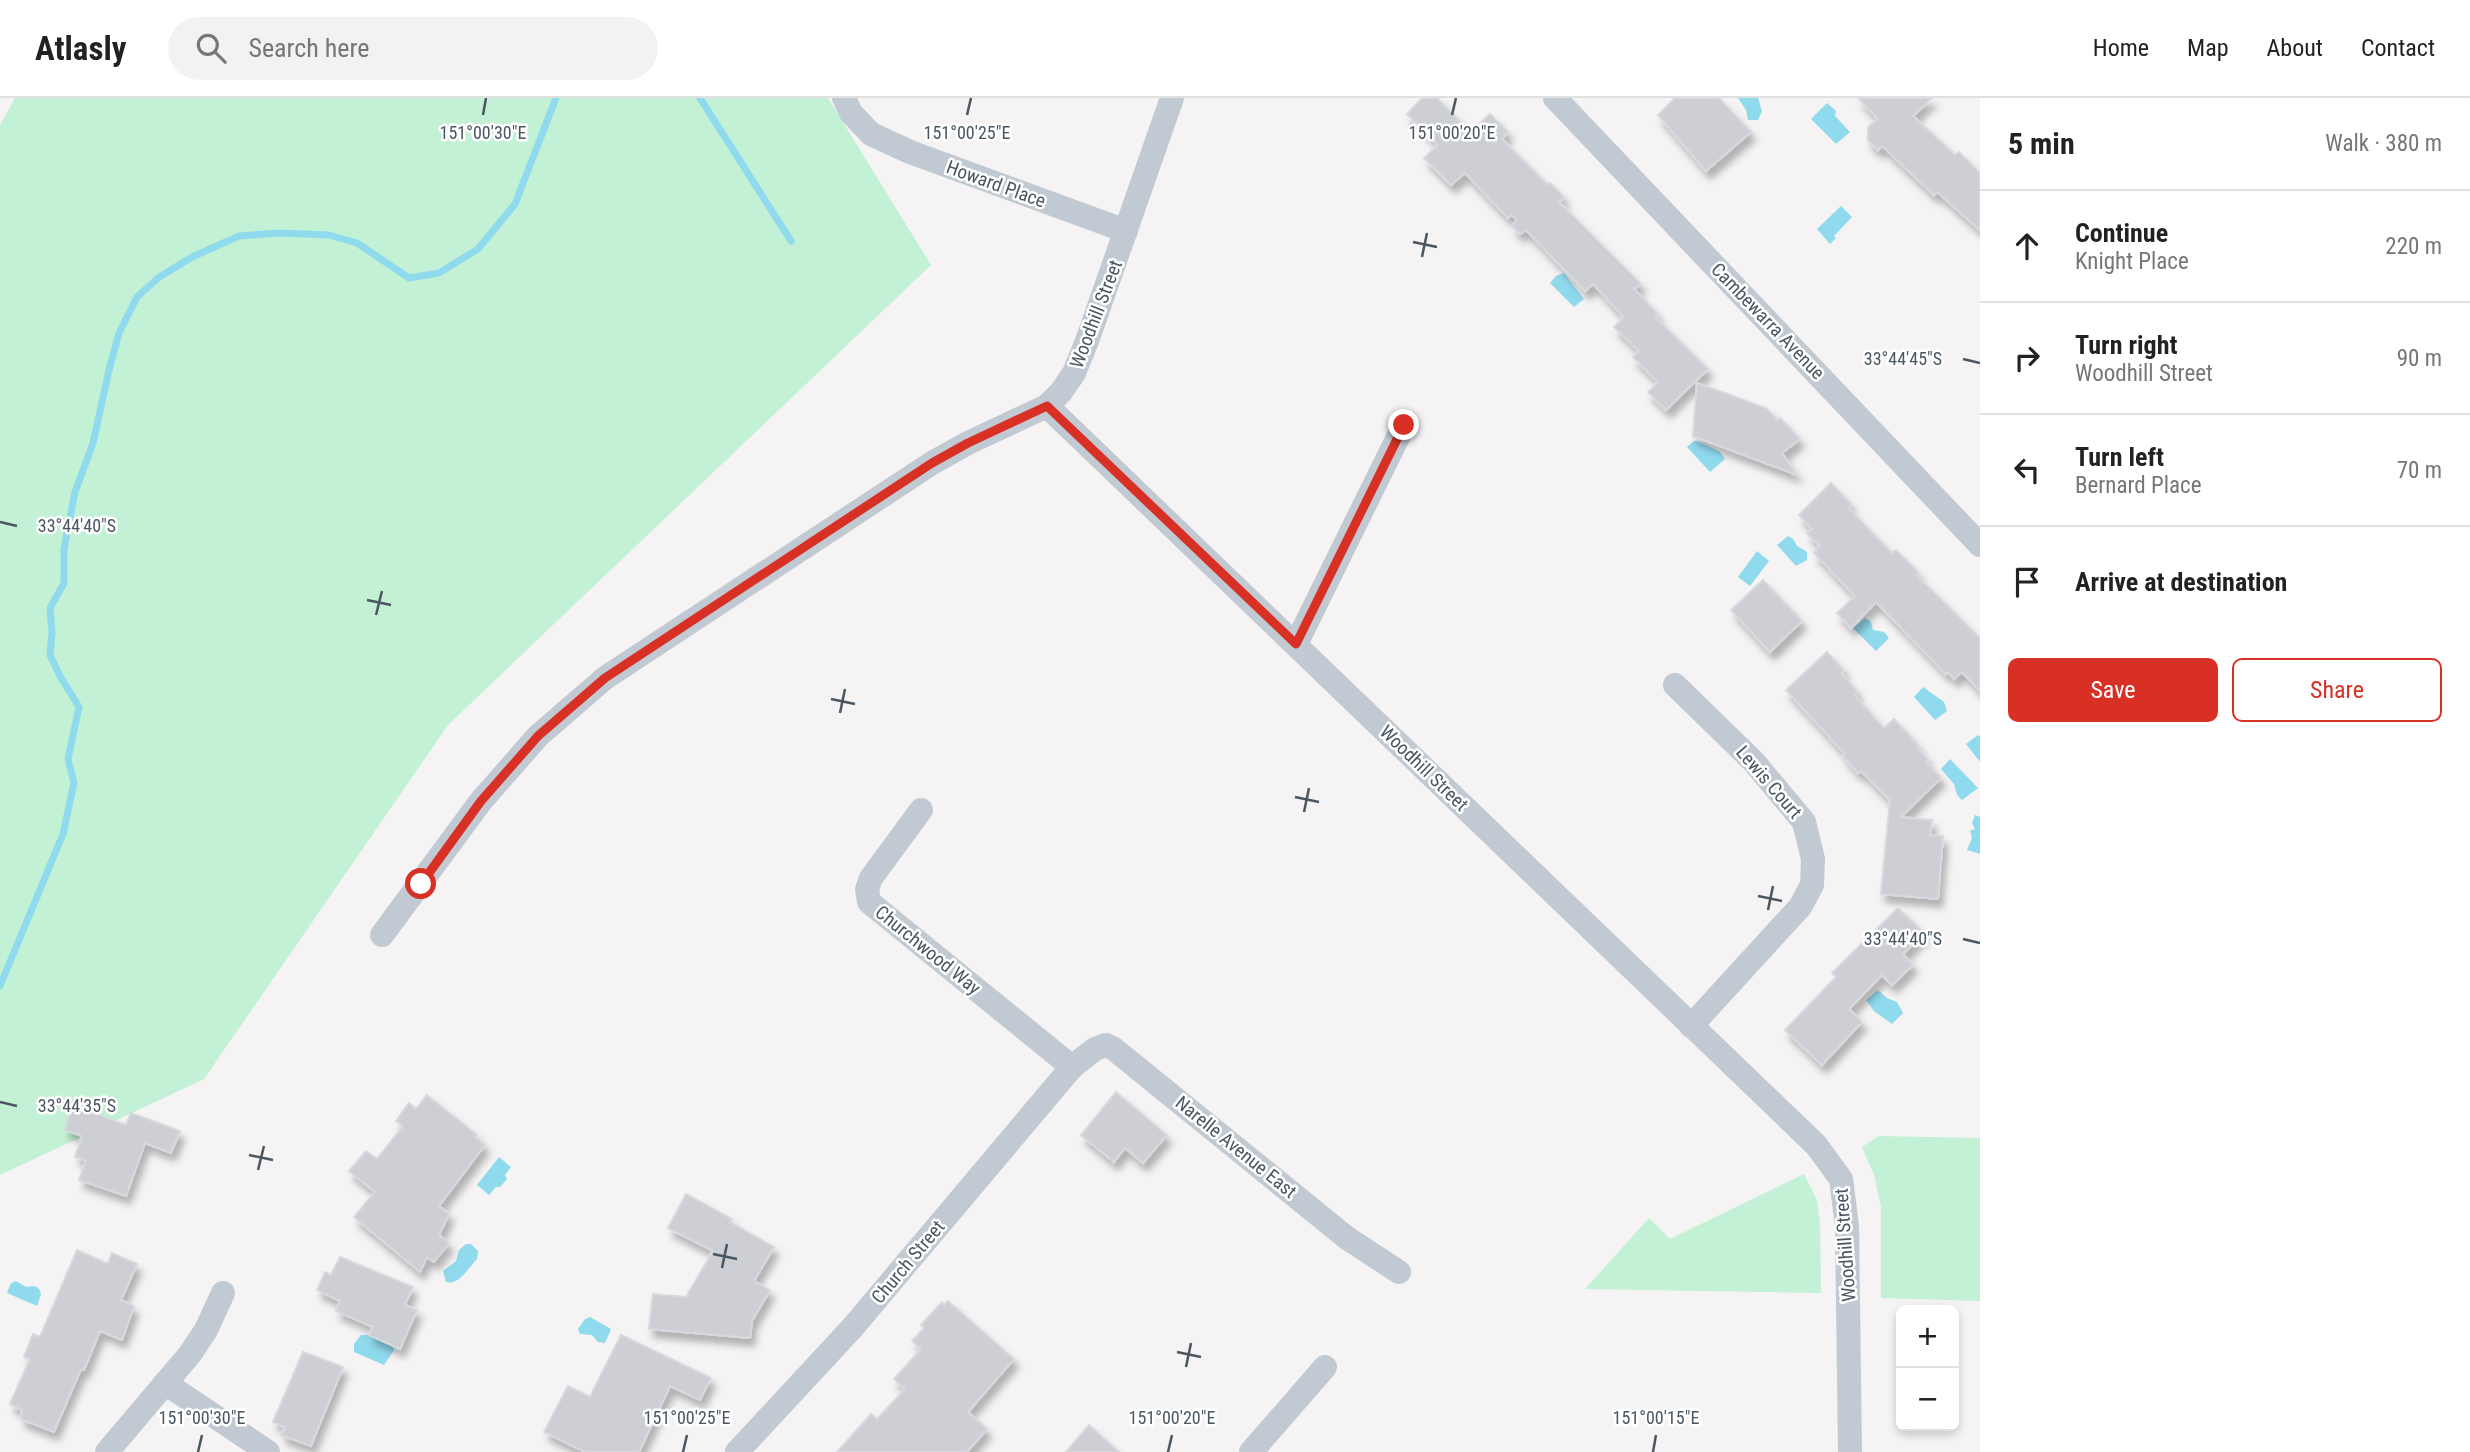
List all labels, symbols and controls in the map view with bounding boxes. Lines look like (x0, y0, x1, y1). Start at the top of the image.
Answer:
search box (168, 17, 658, 80)
text: Atlasly (35, 29, 126, 68)
icon: search (192, 29, 230, 67)
text: Search here (248, 33, 369, 63)
text: Home (2093, 34, 2149, 62)
text: Map (2187, 34, 2229, 62)
text: About (2267, 34, 2323, 62)
text: Contact (2361, 34, 2435, 62)
text: 151°00'30"E (440, 122, 526, 143)
text: 151°00'25"E (924, 122, 1010, 143)
text: 151°00'20"E (1409, 122, 1495, 143)
text: 5 min (2008, 126, 2075, 161)
text: Walk · 380 m (2325, 130, 2442, 157)
street label: Howard Place (943, 155, 1049, 213)
text: Continue (2075, 218, 2168, 248)
icon: ahead (2008, 227, 2046, 265)
text: 220 m (2385, 233, 2442, 260)
text: Knight Place (2075, 248, 2189, 275)
street label: Woodhill Street (1065, 257, 1127, 371)
street label: Cambewarra Avenue (1706, 258, 1830, 384)
text: Turn right (2075, 330, 2177, 360)
icon: right (2008, 339, 2046, 377)
text: 90 m (2397, 345, 2442, 372)
text: 33°44'45"S (1864, 348, 1942, 369)
text: Woodhill Street (2075, 360, 2213, 387)
route end (1388, 409, 1419, 440)
text: Turn left (2075, 442, 2164, 472)
icon: left (2008, 451, 2046, 489)
text: 70 m (2397, 457, 2442, 484)
text: Bernard Place (2075, 472, 2201, 499)
text: 33°44'40"S (38, 515, 116, 536)
icon: arrive (2008, 563, 2046, 601)
text: Arrive at destination (2075, 567, 2287, 597)
button: Save (2008, 658, 2218, 722)
button: Share (2232, 658, 2442, 722)
street label: Woodhill Street (1375, 720, 1473, 816)
street label: Lewis Court (1731, 741, 1807, 823)
route start (405, 868, 436, 899)
street label: Churchwood Way (871, 900, 985, 1000)
text: 33°44'40"S (1864, 928, 1942, 949)
street label: Narelle Avenue East (1171, 1091, 1301, 1203)
text: 33°44'35"S (38, 1095, 116, 1116)
street label: Woodhill Street (1830, 1187, 1860, 1303)
street label: Church Street (867, 1216, 949, 1308)
map controls (1896, 1305, 1959, 1431)
button: + (1896, 1305, 1959, 1368)
button: − (1896, 1368, 1959, 1431)
text: 151°00'30"E (159, 1407, 245, 1428)
text: 151°00'25"E (644, 1407, 730, 1428)
text: 151°00'20"E (1129, 1407, 1215, 1428)
text: 151°00'15"E (1613, 1407, 1699, 1428)

